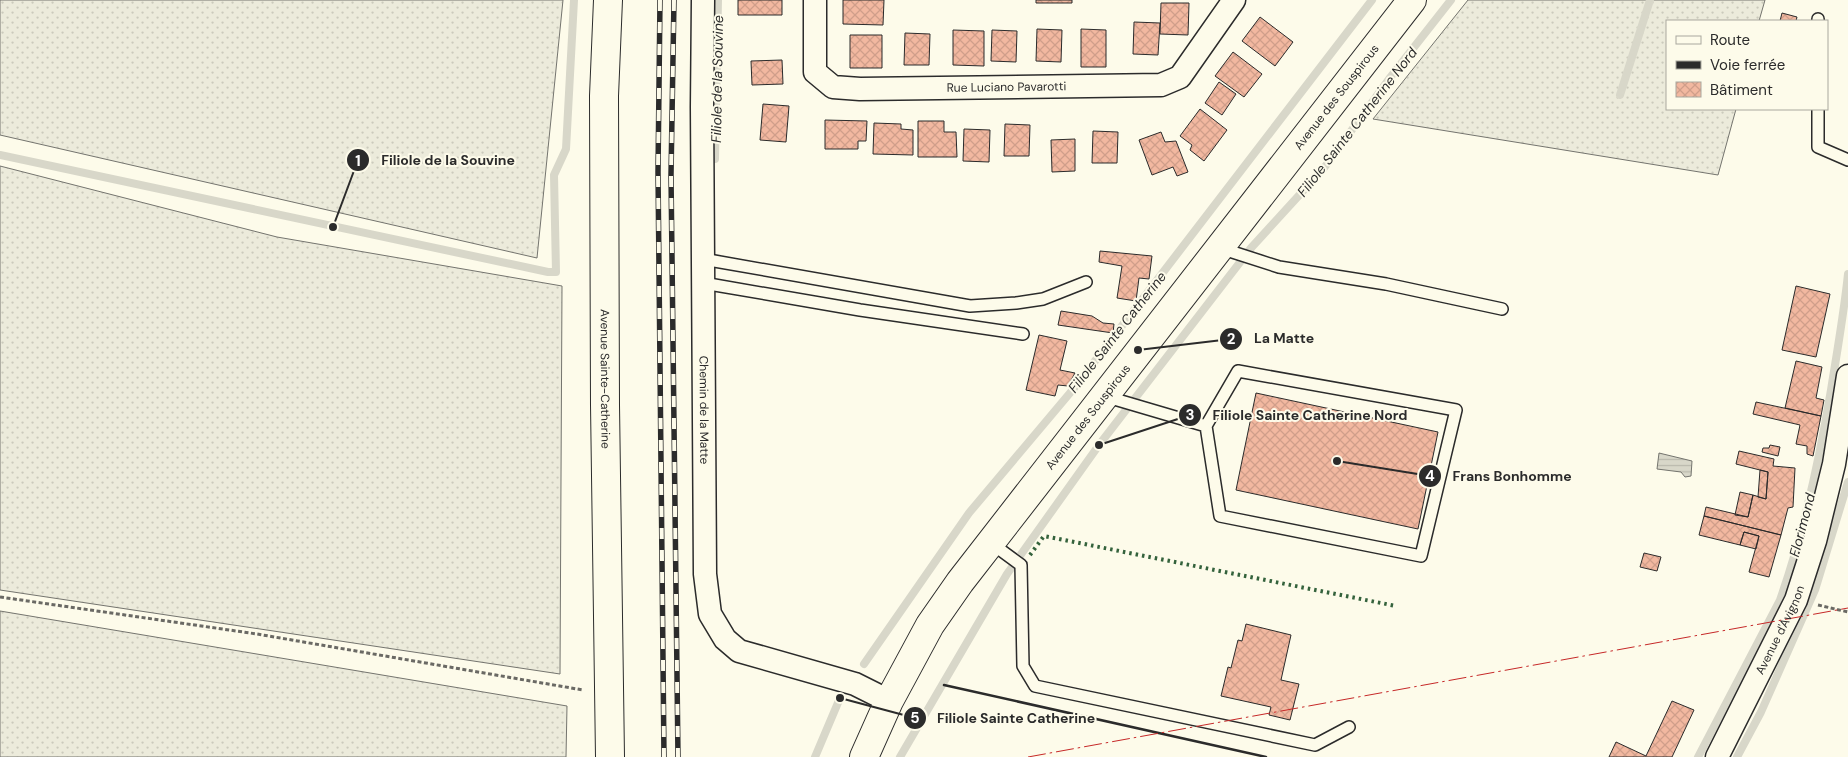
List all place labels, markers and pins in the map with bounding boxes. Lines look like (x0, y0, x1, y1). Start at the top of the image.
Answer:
callout: Filiole de la Souvine (346, 146, 524, 175)
callout: La Matte (1219, 324, 1324, 353)
callout: Filiole Sainte Catherine Nord (1177, 400, 1417, 429)
callout: Frans Bonhomme (1417, 462, 1582, 491)
callout: Filiole Sainte Catherine (902, 703, 1105, 732)

